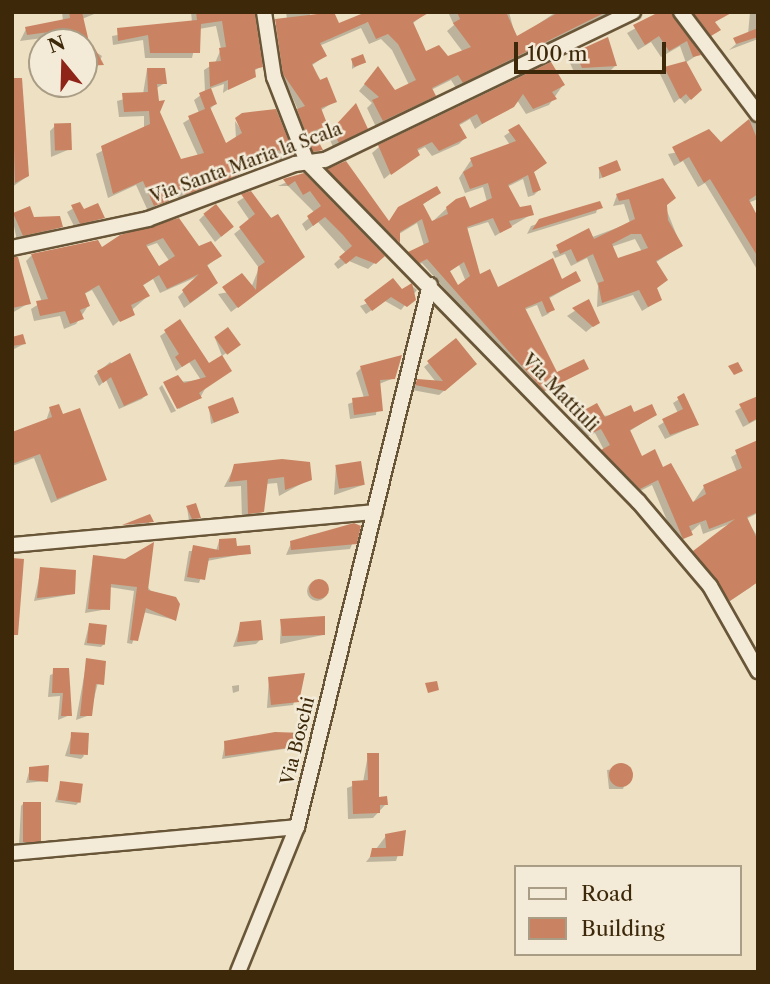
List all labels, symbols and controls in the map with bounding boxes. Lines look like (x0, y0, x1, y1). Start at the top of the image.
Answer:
north arrow (28, 28, 98, 98)
scale bar (518, 28, 670, 72)
text: N (45, 31, 68, 58)
text: 100 m (527, 41, 588, 66)
street label: Via Santa Maria la Scala (146, 118, 346, 208)
street label: Via Mattiuli (517, 349, 603, 437)
street label: Via Boschi (277, 695, 319, 787)
legend (514, 865, 742, 956)
text: Road (581, 881, 633, 906)
text: Building (581, 916, 665, 941)

